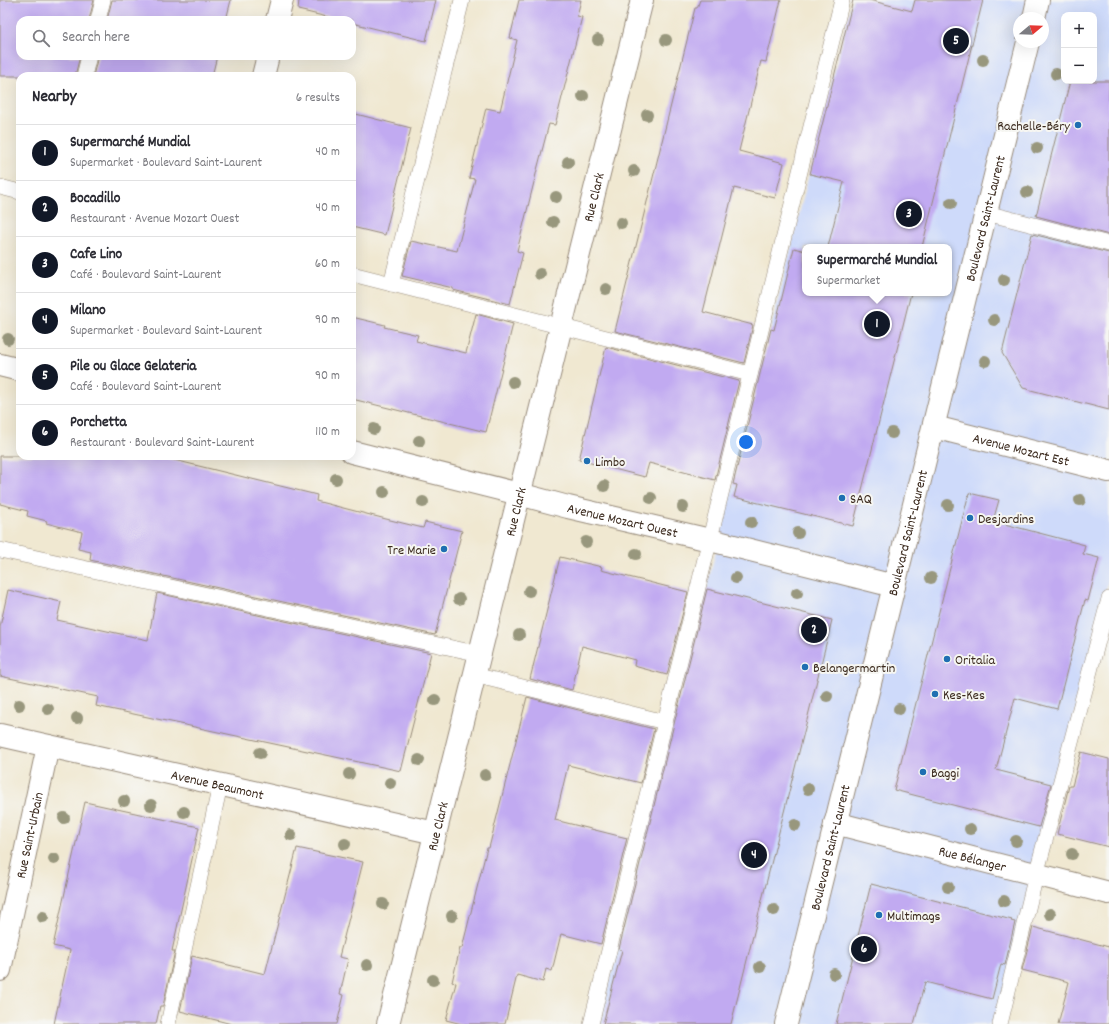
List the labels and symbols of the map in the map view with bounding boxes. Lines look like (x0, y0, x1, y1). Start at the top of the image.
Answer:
north arrow (1013, 12, 1049, 48)
pin: 5 (943, 26, 969, 56)
place label: Rachelle-Béry (997, 117, 1070, 137)
marker: Rachelle-Béry (1073, 120, 1083, 130)
street label: Boulevard Saint-Laurent (961, 154, 1012, 284)
street label: Rue Clark (579, 171, 611, 224)
pin: 3 (896, 199, 922, 229)
pin: 1 (864, 309, 890, 339)
street label: Avenue Mozart Est (970, 429, 1071, 473)
your location (736, 432, 756, 452)
place label: Limbo (595, 453, 625, 473)
marker: Limbo (582, 456, 592, 466)
street label: Boulevard Saint-Laurent (884, 468, 934, 598)
street label: Rue Clark (501, 485, 533, 539)
place label: SAQ (850, 490, 872, 510)
marker: SAQ (837, 493, 847, 503)
street label: Avenue Mozart Ouest (565, 499, 679, 544)
place label: Desjardins (978, 510, 1034, 530)
marker: Desjardins (965, 513, 975, 523)
place label: Tre Marie (387, 541, 436, 561)
marker: Tre Marie (439, 544, 449, 554)
pin: 2 (801, 615, 827, 645)
place label: Oritalia (955, 651, 995, 671)
marker: Oritalia (942, 654, 952, 664)
place label: Belangermartin (813, 659, 895, 679)
marker: Belangermartin (800, 662, 810, 672)
place label: Kes-Kes (943, 686, 985, 706)
marker: Kes-Kes (930, 689, 940, 699)
place label: Baggi (931, 764, 959, 784)
street label: Avenue Beaumont (169, 766, 265, 806)
marker: Baggi (918, 767, 928, 777)
street label: Boulevard Saint-Laurent (806, 783, 857, 913)
street label: Rue Saint-Urbain (12, 791, 50, 880)
street label: Rue Clark (423, 800, 455, 853)
pin: 4 (741, 840, 767, 870)
street label: Rue Bélanger (936, 842, 1009, 878)
place label: Multimags (887, 907, 941, 927)
marker: Multimags (874, 910, 884, 920)
pin: 6 (851, 934, 877, 964)

